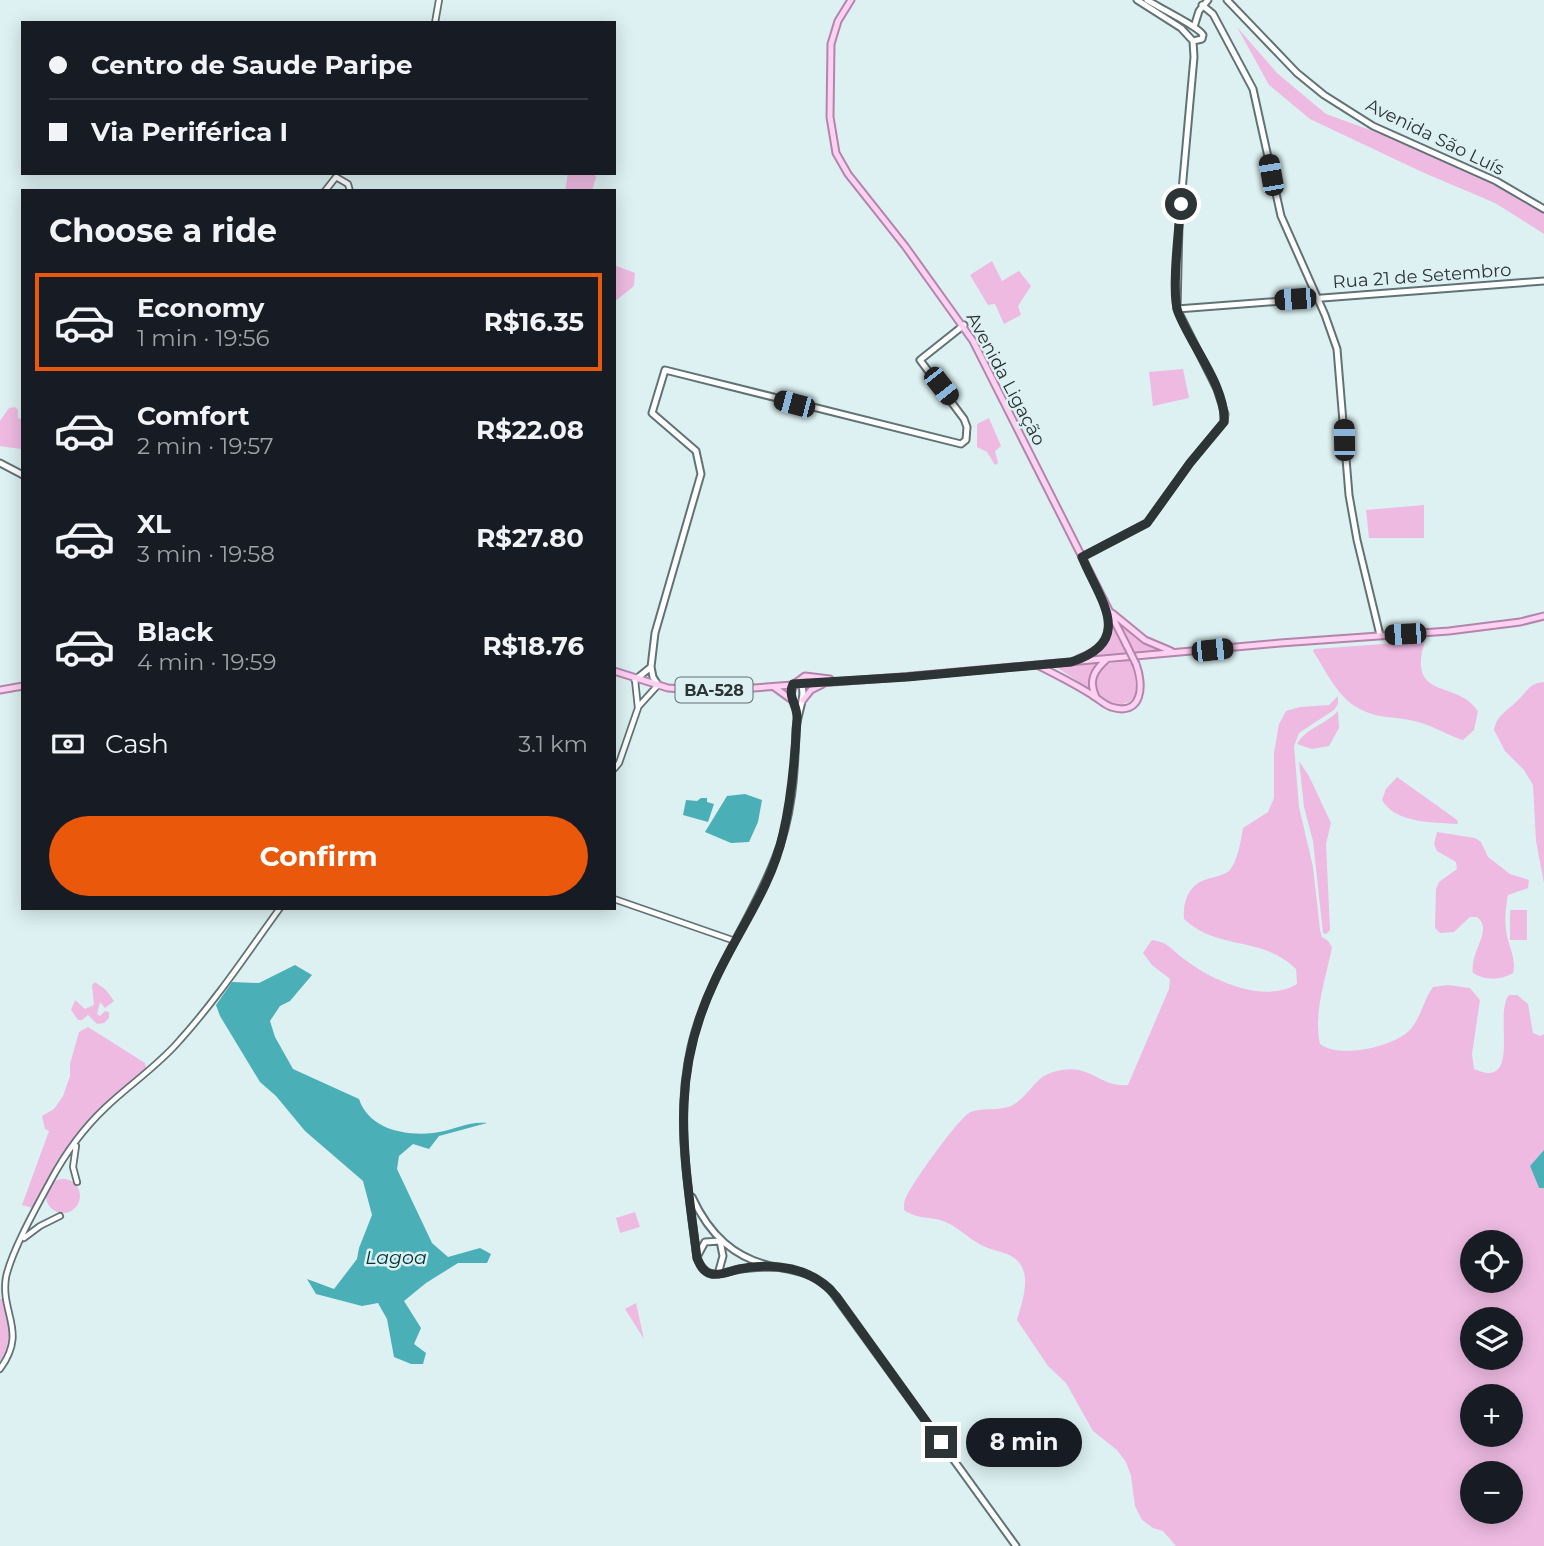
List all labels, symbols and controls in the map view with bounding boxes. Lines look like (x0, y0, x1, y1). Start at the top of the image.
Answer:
text: Centro de Saude Paripe (91, 49, 412, 81)
street label: Avenida São Luís (1362, 94, 1508, 180)
text: Via Periférica I (91, 116, 288, 148)
car (1258, 152, 1285, 198)
route start (1165, 188, 1197, 220)
text: Choose a ride (49, 211, 277, 250)
street label: Rua 21 de Setembro (1332, 259, 1512, 293)
car (1274, 287, 1317, 311)
icon: car (53, 291, 116, 354)
text: Economy (137, 292, 264, 324)
text: R$16.35 (484, 306, 584, 338)
street label: Avenida Ligação (962, 309, 1050, 449)
text: 1 min · 19:56 (137, 324, 270, 352)
car (920, 363, 963, 409)
car (771, 388, 818, 420)
icon: car (53, 399, 116, 462)
text: Comfort (137, 400, 249, 432)
text: R$22.08 (476, 414, 584, 446)
car (1334, 419, 1355, 461)
text: 2 min · 19:57 (137, 432, 274, 460)
icon: car (53, 507, 116, 570)
text: XL (137, 508, 171, 540)
text: R$27.80 (476, 522, 584, 554)
text: 3 min · 19:58 (137, 540, 275, 568)
icon: car (53, 615, 116, 678)
text: Black (137, 616, 213, 648)
car (1384, 622, 1427, 646)
text: R$18.76 (482, 630, 584, 662)
car (1191, 637, 1234, 663)
text: 4 min · 19:59 (137, 648, 276, 676)
road number: BA-528 (676, 678, 752, 702)
icon: cash (49, 725, 87, 763)
text: Cash (105, 728, 169, 760)
text: 3.1 km (518, 730, 588, 758)
button: Confirm (49, 816, 588, 896)
map controls (1460, 1230, 1523, 1524)
button: locate (1460, 1230, 1523, 1293)
water label: Lagoa (365, 1246, 427, 1269)
button: layers (1460, 1307, 1523, 1370)
button: + (1460, 1384, 1523, 1447)
callout: 8 min (965, 1418, 1081, 1466)
route end (925, 1426, 957, 1458)
text: 8 min (990, 1428, 1058, 1456)
button: − (1460, 1461, 1523, 1524)

